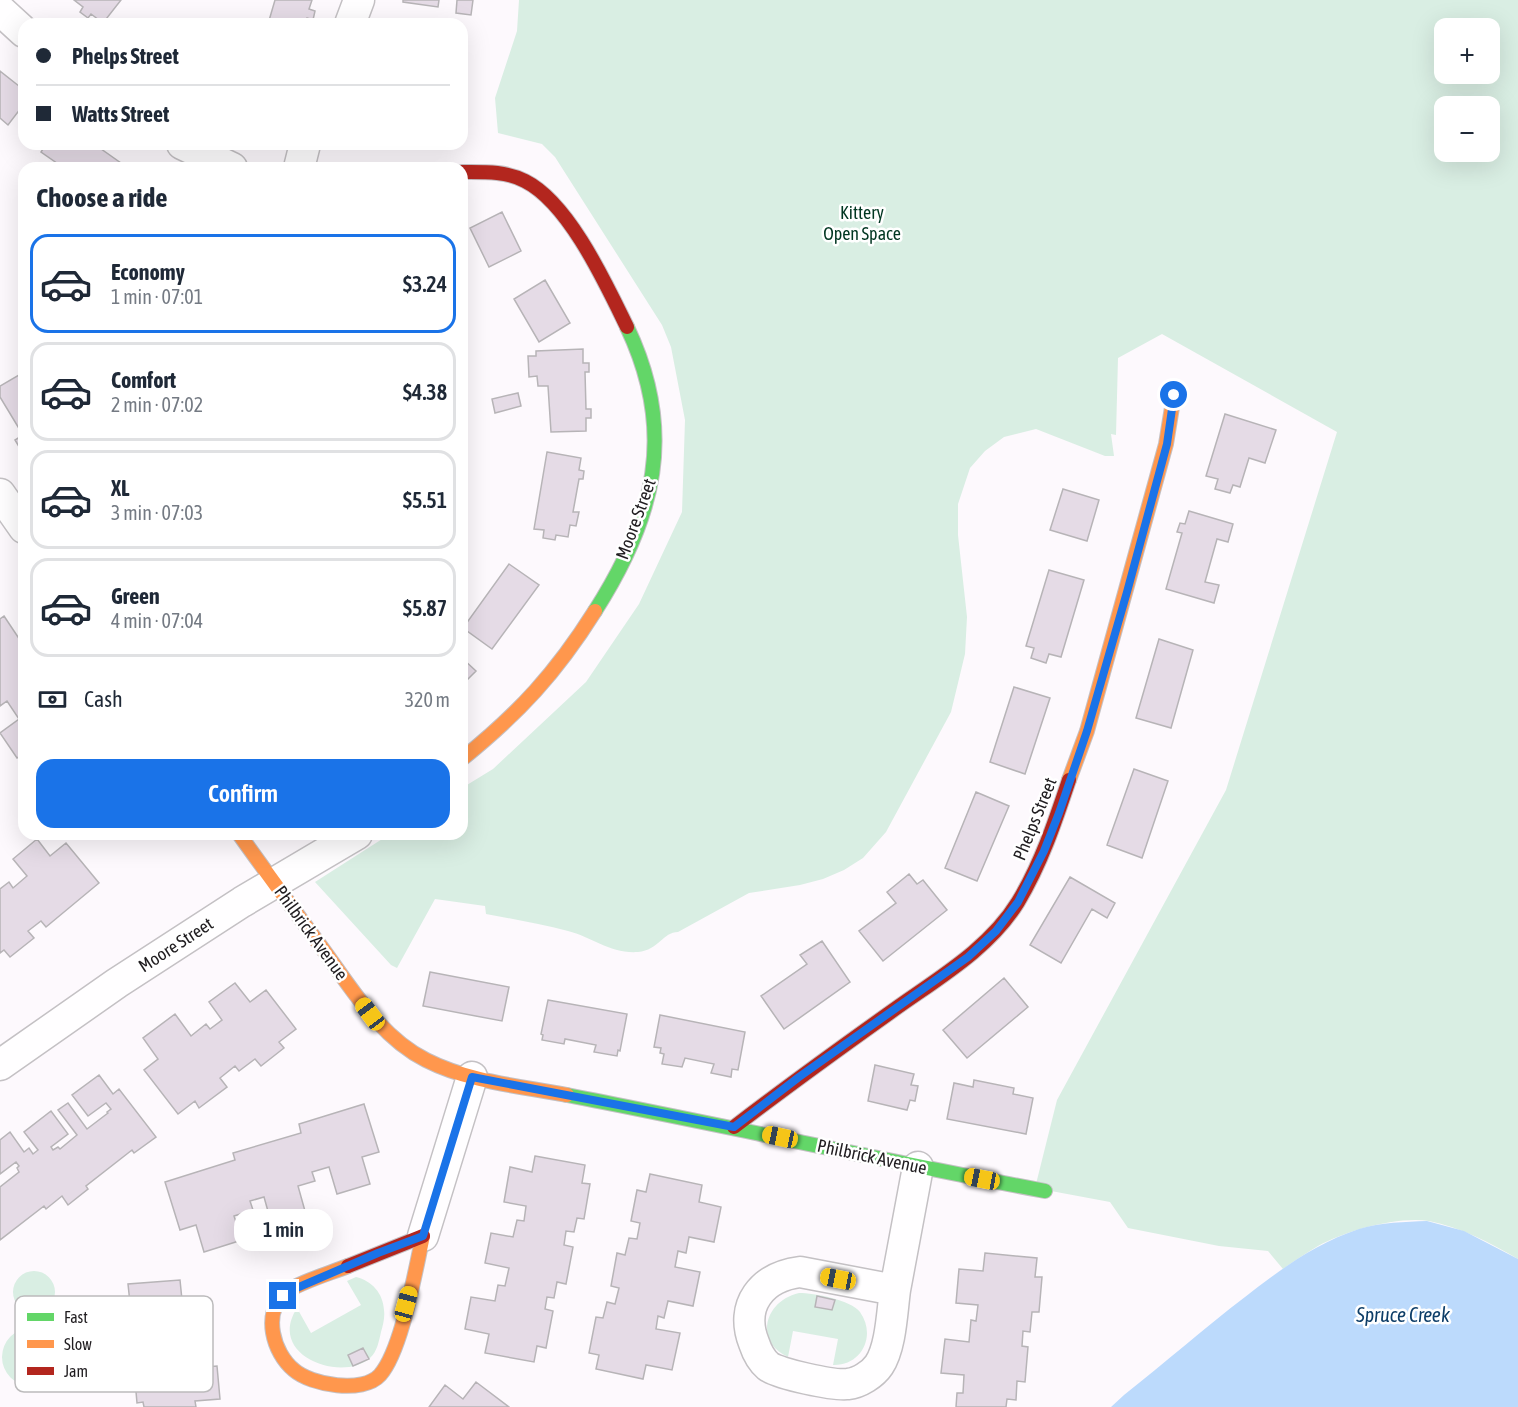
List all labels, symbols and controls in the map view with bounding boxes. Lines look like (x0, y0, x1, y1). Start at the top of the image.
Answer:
map controls (1434, 18, 1500, 162)
button: + (1434, 18, 1500, 84)
text: Phelps Street (72, 43, 179, 69)
button: − (1434, 96, 1500, 162)
text: Watts Street (72, 101, 169, 127)
text: Choose a ride (36, 182, 168, 213)
park label: Kittery Open Space (823, 202, 901, 244)
icon: car (39, 257, 93, 311)
text: Economy (111, 259, 185, 285)
text: $3.24 (403, 271, 447, 297)
text: 1 min · 07:01 (111, 285, 203, 308)
icon: car (39, 365, 93, 419)
text: Comfort (111, 367, 176, 393)
text: $4.38 (403, 379, 447, 405)
route start (1160, 381, 1187, 408)
text: 2 min · 07:02 (111, 393, 203, 416)
icon: car (39, 473, 93, 527)
text: XL (111, 475, 129, 501)
street label: Moore Street (611, 476, 660, 562)
text: $5.51 (403, 487, 447, 513)
text: 3 min · 07:03 (111, 501, 203, 524)
icon: car (39, 581, 93, 635)
text: Green (111, 583, 160, 609)
text: $5.87 (403, 595, 447, 621)
text: 4 min · 07:04 (111, 609, 203, 632)
icon: cash (36, 683, 69, 716)
text: Cash (84, 686, 123, 712)
text: 320 m (405, 688, 450, 711)
button: Confirm (36, 759, 450, 828)
street label: Phelps Street (1008, 774, 1061, 863)
street label: Philbrick Avenue (270, 882, 353, 984)
street label: Moore Street (135, 913, 217, 976)
car (352, 994, 388, 1034)
car (761, 1124, 799, 1150)
street label: Philbrick Avenue (815, 1135, 929, 1178)
car (963, 1167, 1001, 1191)
callout: 1 min (234, 1209, 332, 1251)
text: 1 min (263, 1218, 304, 1241)
car (819, 1267, 857, 1291)
route end (269, 1282, 296, 1309)
car (393, 1284, 419, 1324)
legend (15, 1296, 213, 1392)
water label: Spruce Creek (1355, 1303, 1450, 1326)
text: Fast (64, 1308, 88, 1326)
text: Slow (64, 1335, 92, 1353)
text: Jam (64, 1362, 88, 1380)

